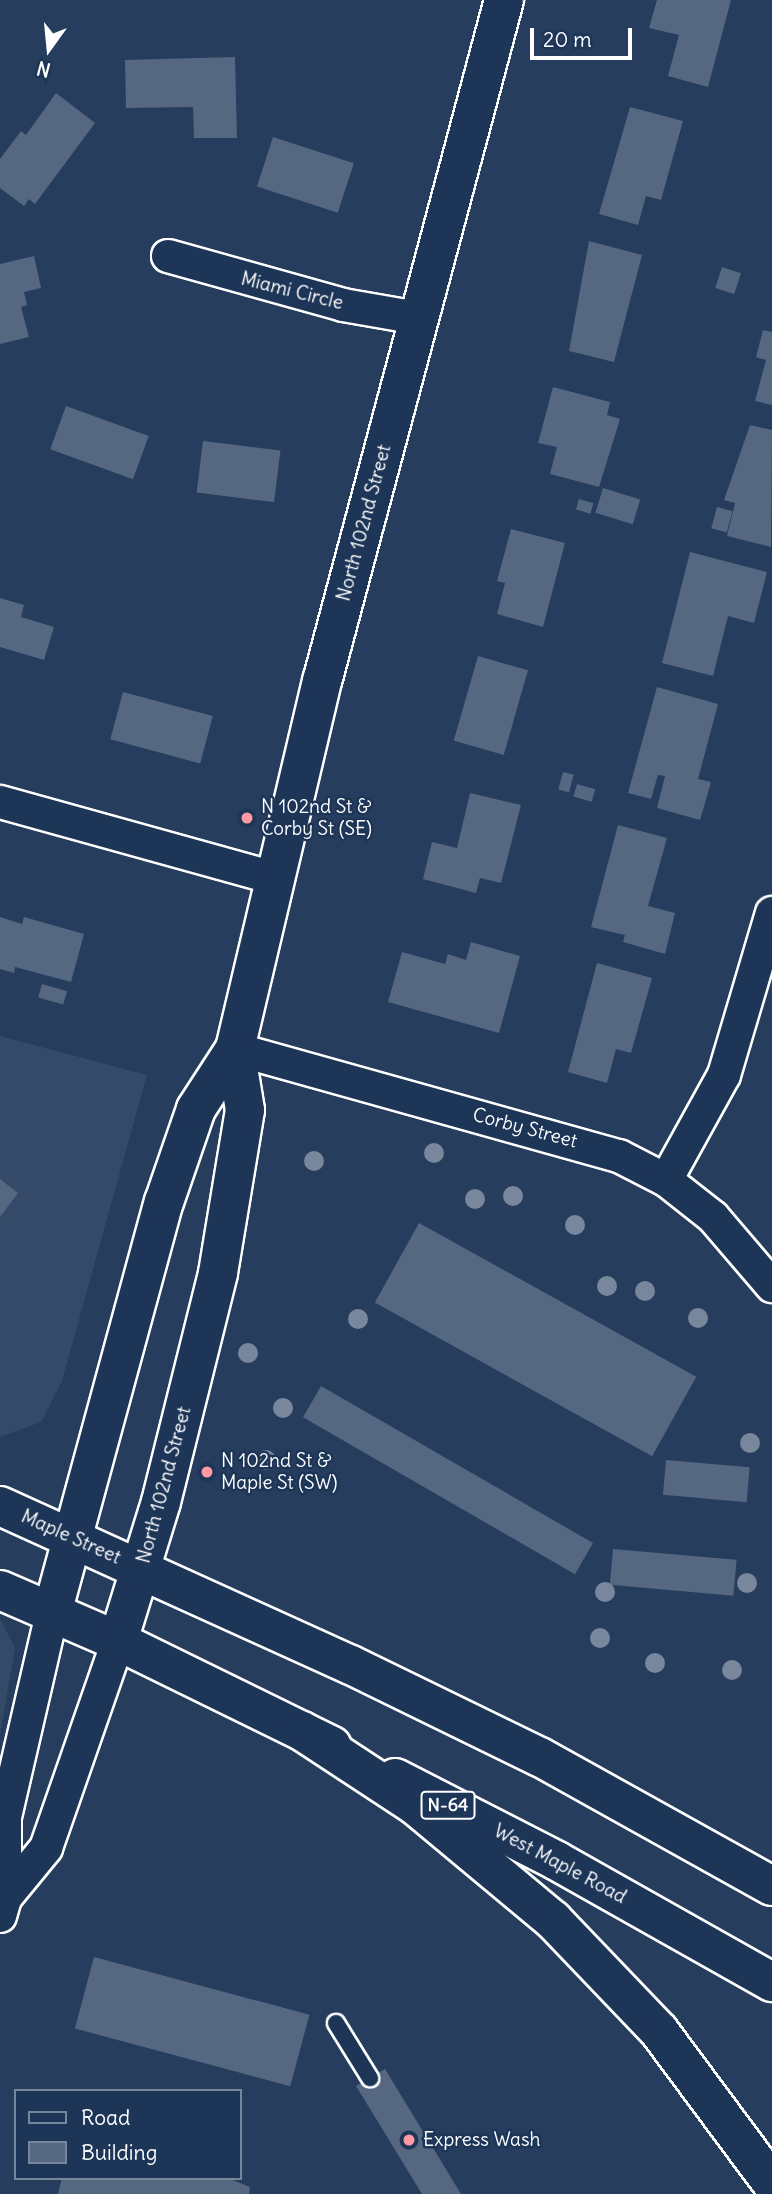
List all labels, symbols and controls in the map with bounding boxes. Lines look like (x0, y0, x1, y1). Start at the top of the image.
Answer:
north arrow (14, 14, 84, 84)
scale bar (534, 14, 636, 58)
text: 20 m (543, 26, 592, 53)
text: N (34, 56, 53, 83)
street label: Miami Circle (239, 267, 345, 315)
street label: North 102nd Street (332, 442, 396, 604)
place label: N 102nd St & Corby St (SE) (261, 796, 372, 840)
marker: N 102nd St & Corby St (SE) (239, 810, 255, 826)
street label: Corby Street (470, 1103, 580, 1153)
street label: North 102nd Street (132, 1404, 196, 1566)
place label: N 102nd St & Maple St (SW) (221, 1450, 337, 1494)
marker: N 102nd St & Maple St (SW) (199, 1464, 215, 1480)
street label: Maple Street (18, 1505, 124, 1569)
road number: N-64 (420, 1790, 476, 1819)
street label: West Maple Road (490, 1819, 630, 1909)
legend (14, 2089, 242, 2180)
text: Road (81, 2104, 130, 2131)
place label: Express Wash (423, 2129, 541, 2151)
marker: Express Wash (401, 2132, 417, 2148)
text: Building (81, 2139, 157, 2166)

